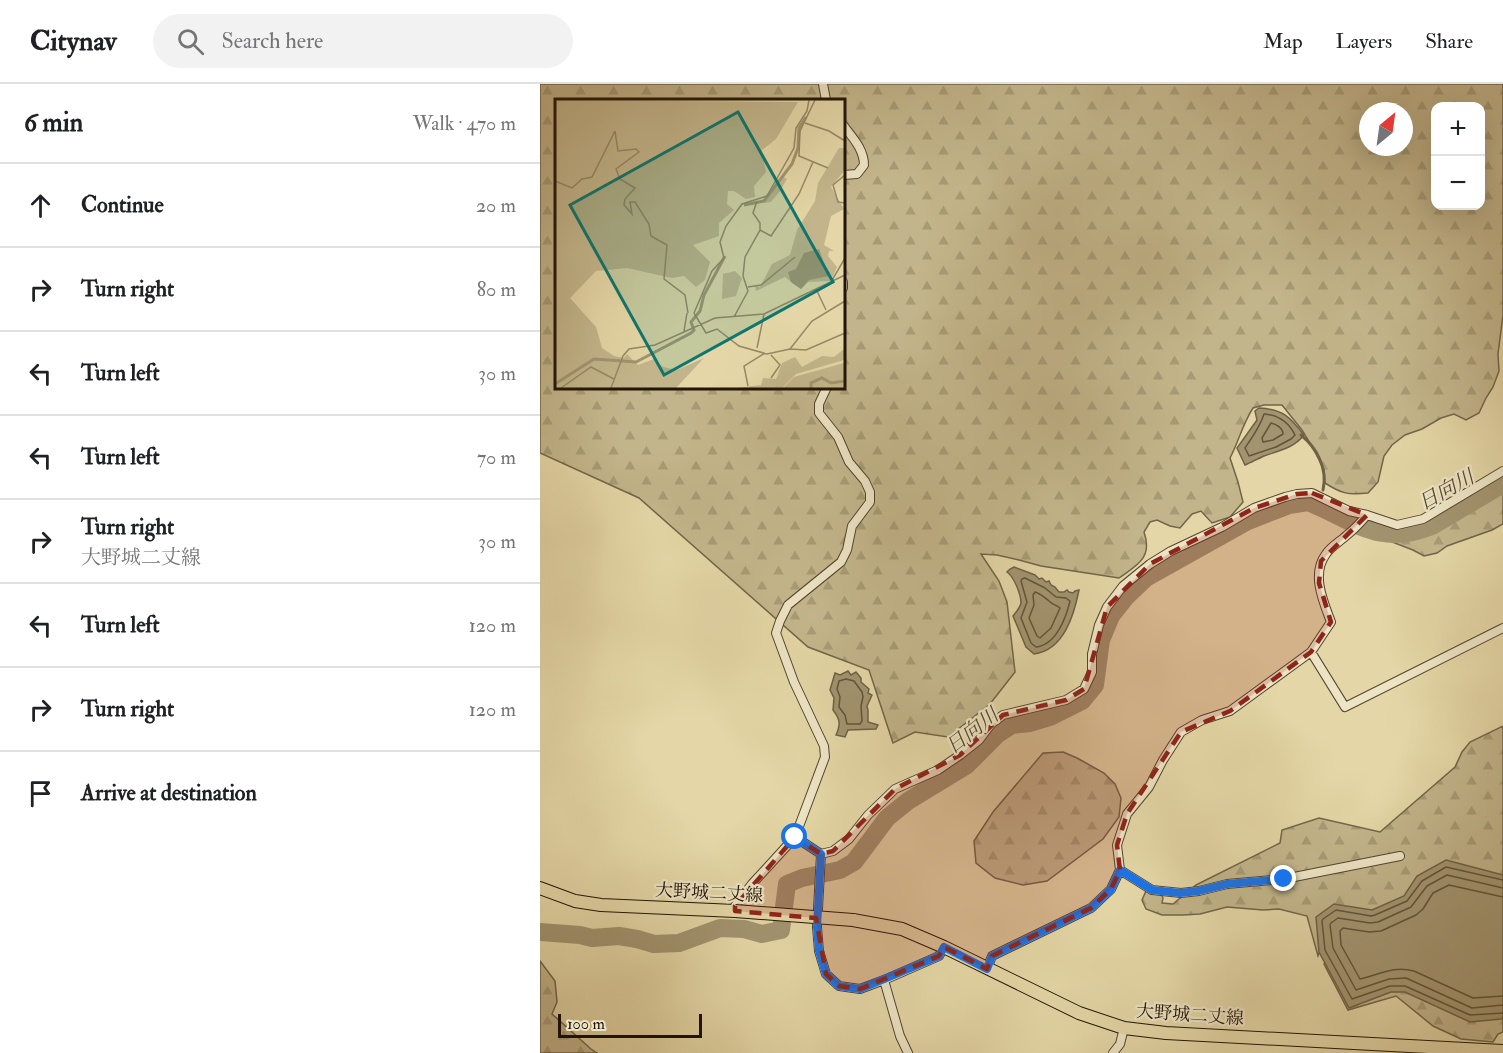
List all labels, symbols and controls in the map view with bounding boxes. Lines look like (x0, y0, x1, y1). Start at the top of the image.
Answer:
search box (153, 14, 573, 68)
text: Citynav (30, 24, 117, 59)
icon: search (174, 25, 207, 58)
text: Search here (222, 27, 323, 55)
text: Map (1263, 28, 1303, 55)
text: Layers (1336, 28, 1392, 55)
text: Share (1425, 28, 1473, 55)
inset map (555, 99, 844, 388)
north arrow (1359, 102, 1413, 156)
map controls (1431, 102, 1485, 210)
button: + (1431, 102, 1485, 156)
text: 6 min (24, 107, 83, 139)
text: Walk · 470 m (413, 111, 516, 136)
button: − (1431, 156, 1485, 210)
icon: ahead (24, 189, 57, 222)
text: Continue (81, 191, 164, 219)
text: 20 m (476, 193, 516, 218)
icon: right (24, 273, 57, 306)
text: Turn right (81, 275, 174, 303)
text: 80 m (477, 277, 516, 302)
icon: left (24, 357, 57, 390)
text: Turn left (81, 359, 160, 387)
text: 30 m (478, 361, 516, 386)
icon: left (24, 441, 57, 474)
text: Turn left (81, 443, 160, 471)
text: 70 m (477, 445, 516, 470)
water label: 日向川 (1414, 464, 1480, 515)
text: Turn right (81, 513, 174, 541)
icon: right (24, 525, 57, 558)
text: 30 m (478, 529, 516, 554)
text: 大野城二丈線 (81, 545, 201, 570)
icon: left (24, 609, 57, 642)
text: Turn left (81, 611, 160, 639)
text: 120 m (469, 613, 516, 638)
icon: right (24, 693, 57, 726)
text: Turn right (81, 695, 174, 723)
text: 120 m (469, 697, 516, 722)
water label: 日向川 (941, 701, 1005, 759)
icon: arrive (24, 777, 57, 810)
text: Arrive at destination (81, 779, 257, 807)
route start (781, 823, 807, 849)
route end (1270, 865, 1296, 891)
street label: 大野城二丈線 (654, 879, 764, 907)
street label: 大野城二丈線 (1135, 1000, 1245, 1030)
scale bar (558, 1011, 702, 1038)
text: 100 m (567, 1014, 605, 1034)

